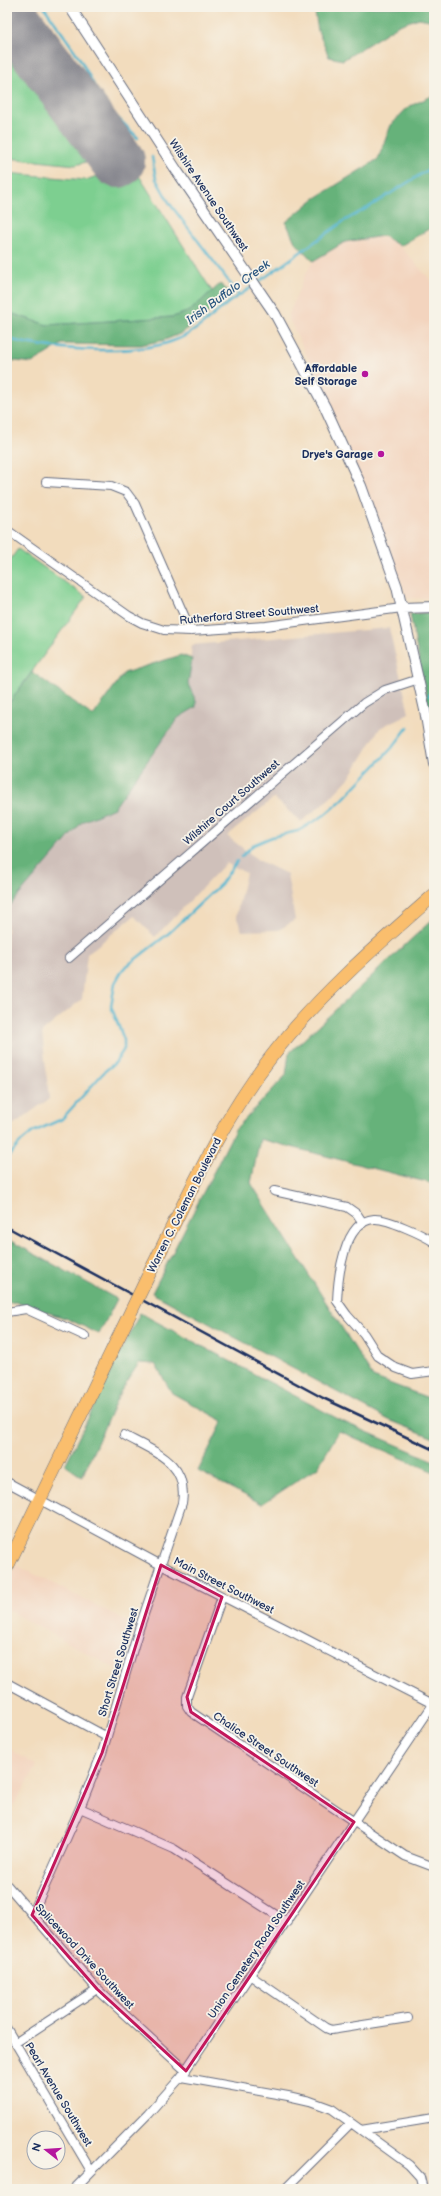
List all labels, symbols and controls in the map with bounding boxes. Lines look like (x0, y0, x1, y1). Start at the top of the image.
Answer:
street label: Wilshire Avenue Southwest (166, 137, 251, 254)
water label: Irish Buffalo Creek (183, 256, 274, 328)
place label: Affordable Self Storage (295, 362, 357, 388)
marker: Affordable Self Storage (360, 369, 370, 379)
place label: Drye's Garage (302, 448, 373, 461)
marker: Drye's Garage (376, 449, 386, 459)
street label: Rutherford Street Southwest (179, 602, 320, 627)
street label: Wilshire Court Southwest (181, 757, 283, 848)
street label: Warren C. Coleman Boulevard (145, 1136, 224, 1275)
street label: Main Street Southwest (171, 1554, 277, 1617)
street label: Short Street Southwest (96, 1606, 141, 1718)
street label: Chalice Street Southwest (211, 1709, 321, 1790)
street label: Union Cemetery Road Southwest (205, 1877, 308, 2021)
street label: Splicewood Drive Southwest (32, 1901, 137, 2012)
street label: Pearl Avenue Southwest (22, 2040, 95, 2149)
north arrow (26, 2130, 66, 2170)
text: N (29, 2141, 44, 2153)

